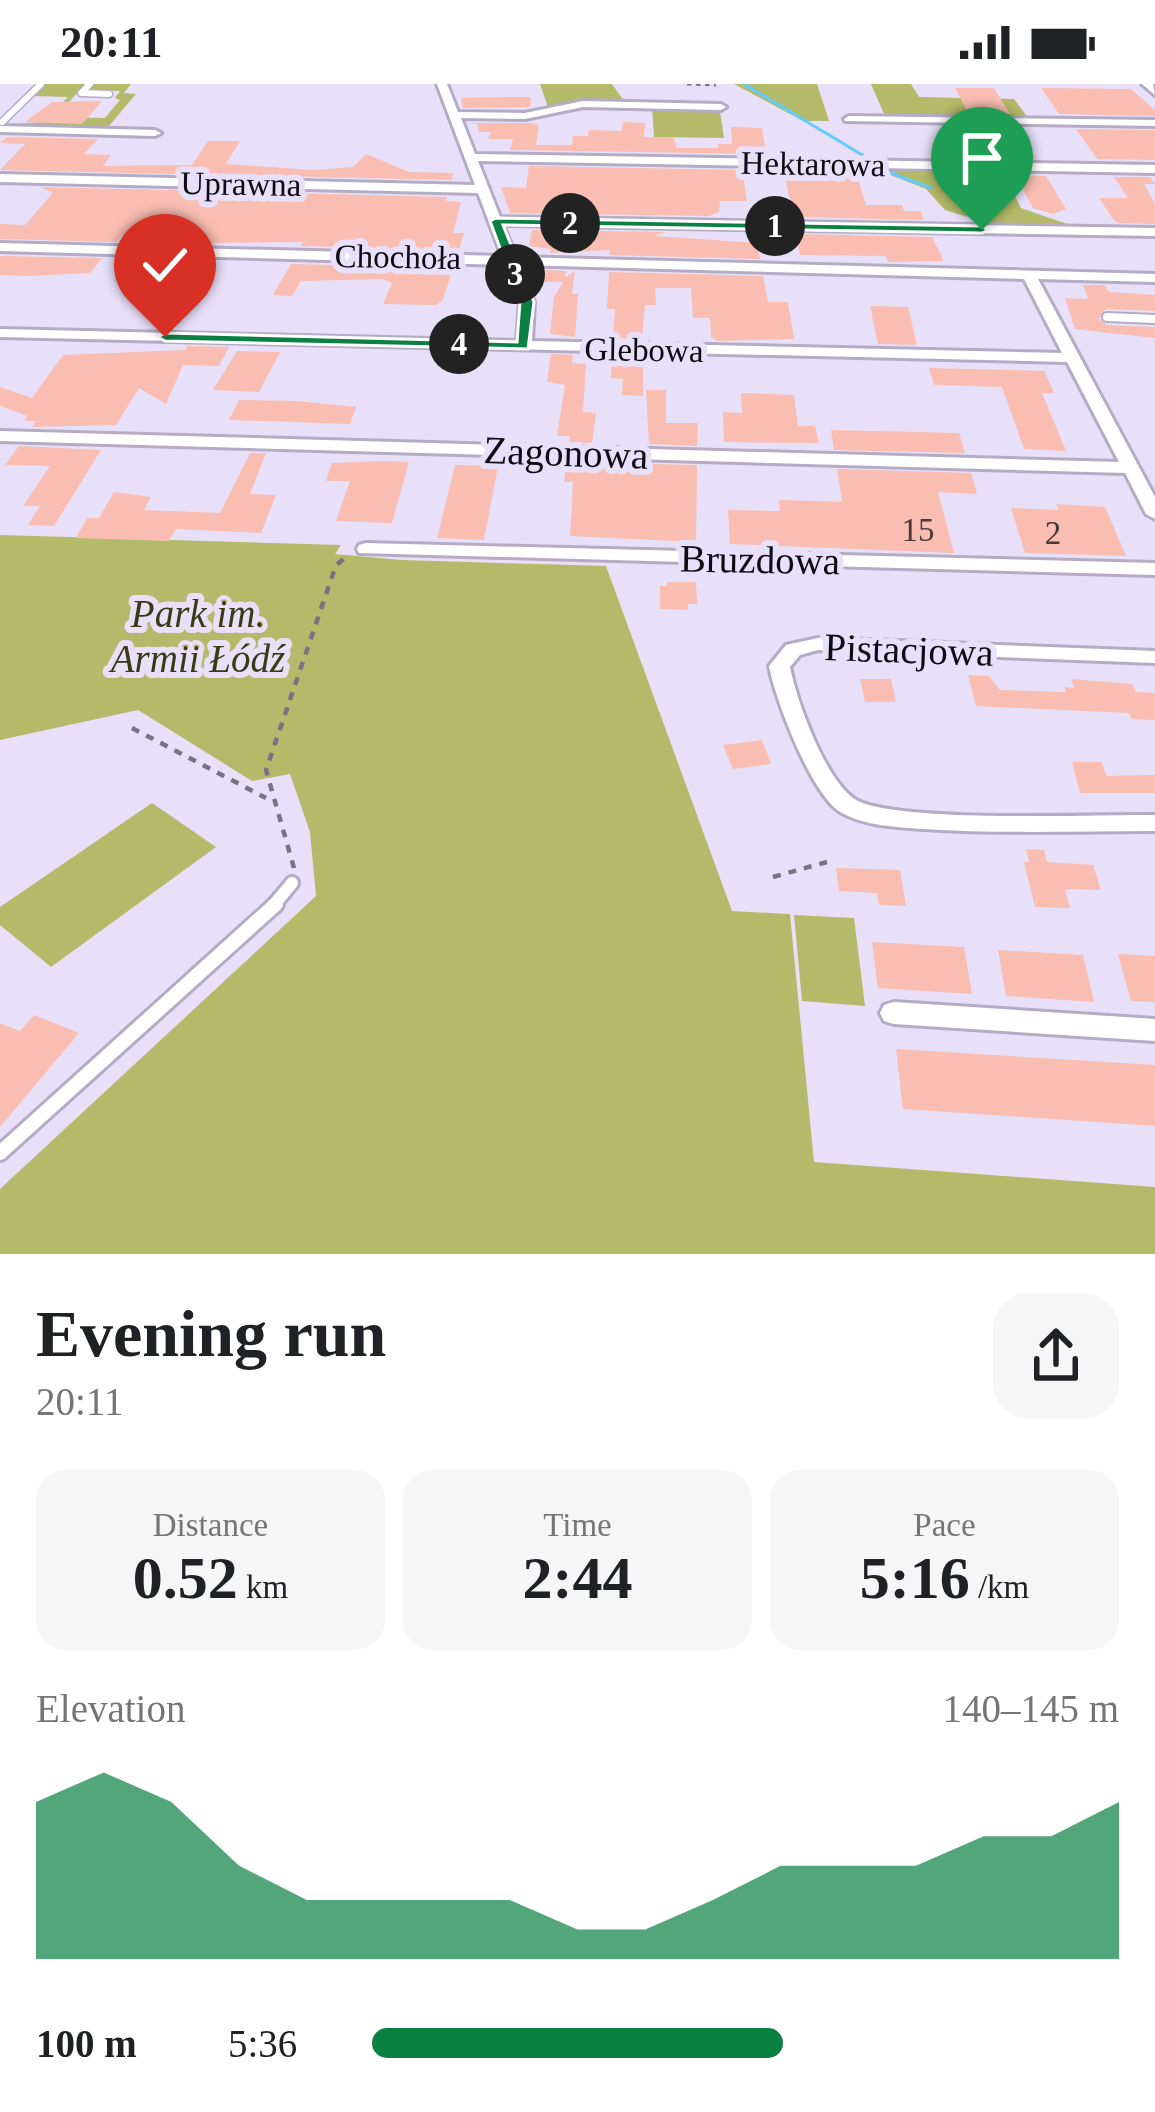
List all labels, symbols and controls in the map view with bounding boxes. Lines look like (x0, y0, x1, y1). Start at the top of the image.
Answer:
text: 20:11 (60, 17, 163, 67)
pin (931, 107, 1033, 230)
icon: arrive (949, 125, 1015, 191)
street label: Hektarowa (740, 145, 886, 183)
street label: Uprawna (180, 165, 302, 203)
pin: 2 (540, 193, 600, 253)
pin: 1 (745, 196, 805, 256)
text: 2 (562, 205, 578, 241)
text: 1 (767, 208, 783, 244)
pin (114, 214, 216, 337)
icon: check (132, 232, 198, 298)
street label: Chochoła (334, 238, 462, 276)
pin: 3 (485, 244, 545, 304)
text: 3 (507, 256, 523, 292)
pin: 4 (429, 314, 489, 374)
text: 4 (451, 326, 467, 362)
street label: Glebowa (584, 331, 704, 369)
street label: Zagonowa (483, 428, 649, 478)
house number: 15 (902, 512, 935, 548)
house number: 2 (1045, 515, 1061, 551)
street label: Bruzdowa (679, 537, 841, 582)
park label: Park im. Armii Łódź (108, 592, 287, 680)
street label: Pistacjowa (824, 625, 994, 675)
button: share (993, 1293, 1119, 1419)
text: Evening run (36, 1297, 386, 1370)
text: 20:11 (36, 1380, 123, 1423)
text: Distance (153, 1507, 268, 1543)
text: Time (543, 1507, 612, 1543)
text: Pace (913, 1507, 976, 1543)
text: 0.52 (133, 1545, 238, 1611)
text: 2:44 (523, 1545, 632, 1611)
text: 5:16 (860, 1545, 970, 1611)
text: km (238, 1569, 288, 1605)
text: /km (970, 1569, 1029, 1605)
text: Elevation (36, 1687, 185, 1730)
text: 140–145 m (942, 1687, 1119, 1730)
text: 100 m (36, 2022, 137, 2065)
text: 5:36 (228, 2022, 297, 2065)

